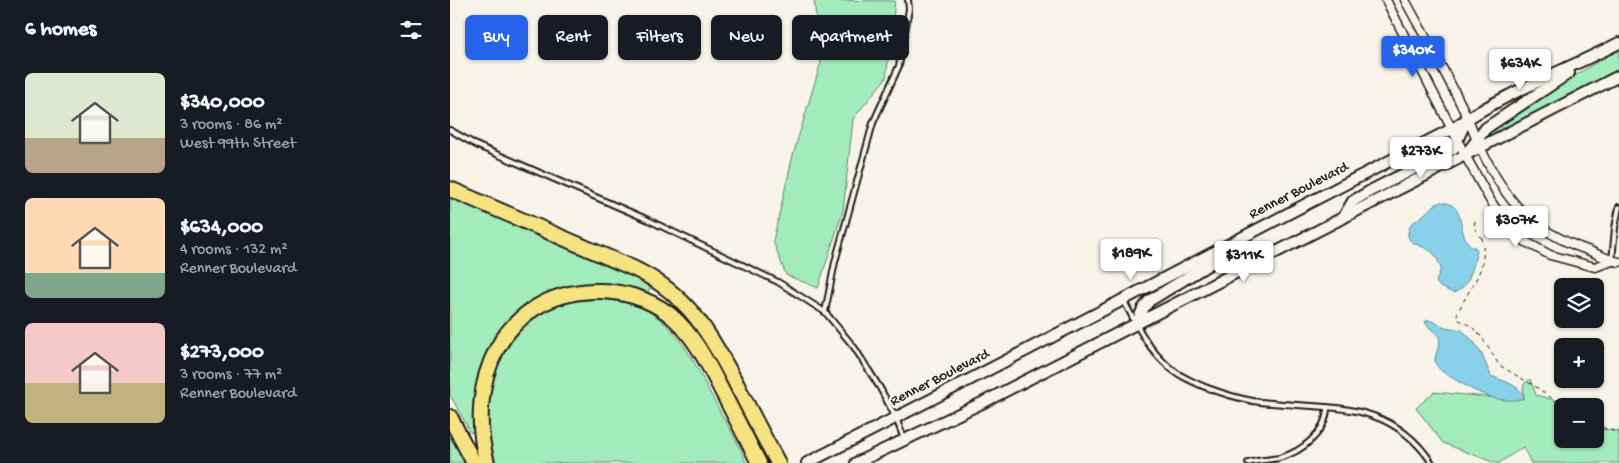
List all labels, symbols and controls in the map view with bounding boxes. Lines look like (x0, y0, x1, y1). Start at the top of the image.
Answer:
chip: Buy (465, 15, 528, 60)
chip: Rent (538, 15, 608, 60)
chip: Filters (618, 15, 701, 60)
chip: New (711, 15, 782, 60)
chip: Apartment (792, 15, 909, 60)
icon: filters (397, 16, 425, 44)
text: 6 homes (25, 18, 96, 43)
pin: $340K (1378, 36, 1448, 78)
text: $340K (1393, 42, 1433, 61)
pin: $634K (1485, 48, 1555, 91)
text: $634K (1500, 55, 1540, 74)
text: $340,000 (180, 91, 265, 116)
icon: home (65, 93, 125, 153)
text: 3 rooms · 86 m² (180, 116, 283, 135)
text: West 99th Street (180, 135, 296, 154)
pin: $273K (1386, 136, 1456, 179)
text: $273K (1401, 143, 1441, 162)
street label: Renner Boulevard (1246, 158, 1353, 224)
pin: $307K (1481, 206, 1551, 248)
text: $307K (1495, 212, 1537, 231)
text: $634,000 (180, 216, 263, 241)
icon: home (65, 218, 125, 278)
pin: $189K (1096, 238, 1166, 281)
pin: $311K (1209, 240, 1279, 283)
text: 4 rooms · 132 m² (180, 241, 288, 260)
text: $189K (1111, 245, 1151, 264)
text: $311K (1225, 247, 1263, 266)
text: Renner Boulevard (180, 260, 296, 279)
map controls (1554, 278, 1604, 448)
button: layers (1554, 278, 1604, 328)
button: + (1554, 338, 1604, 388)
text: $273,000 (180, 341, 264, 366)
icon: home (65, 343, 125, 403)
street label: Renner Boulevard (887, 345, 994, 411)
text: 3 rooms · 77 m² (180, 366, 282, 385)
text: Renner Boulevard (180, 385, 296, 404)
button: − (1554, 398, 1604, 448)

